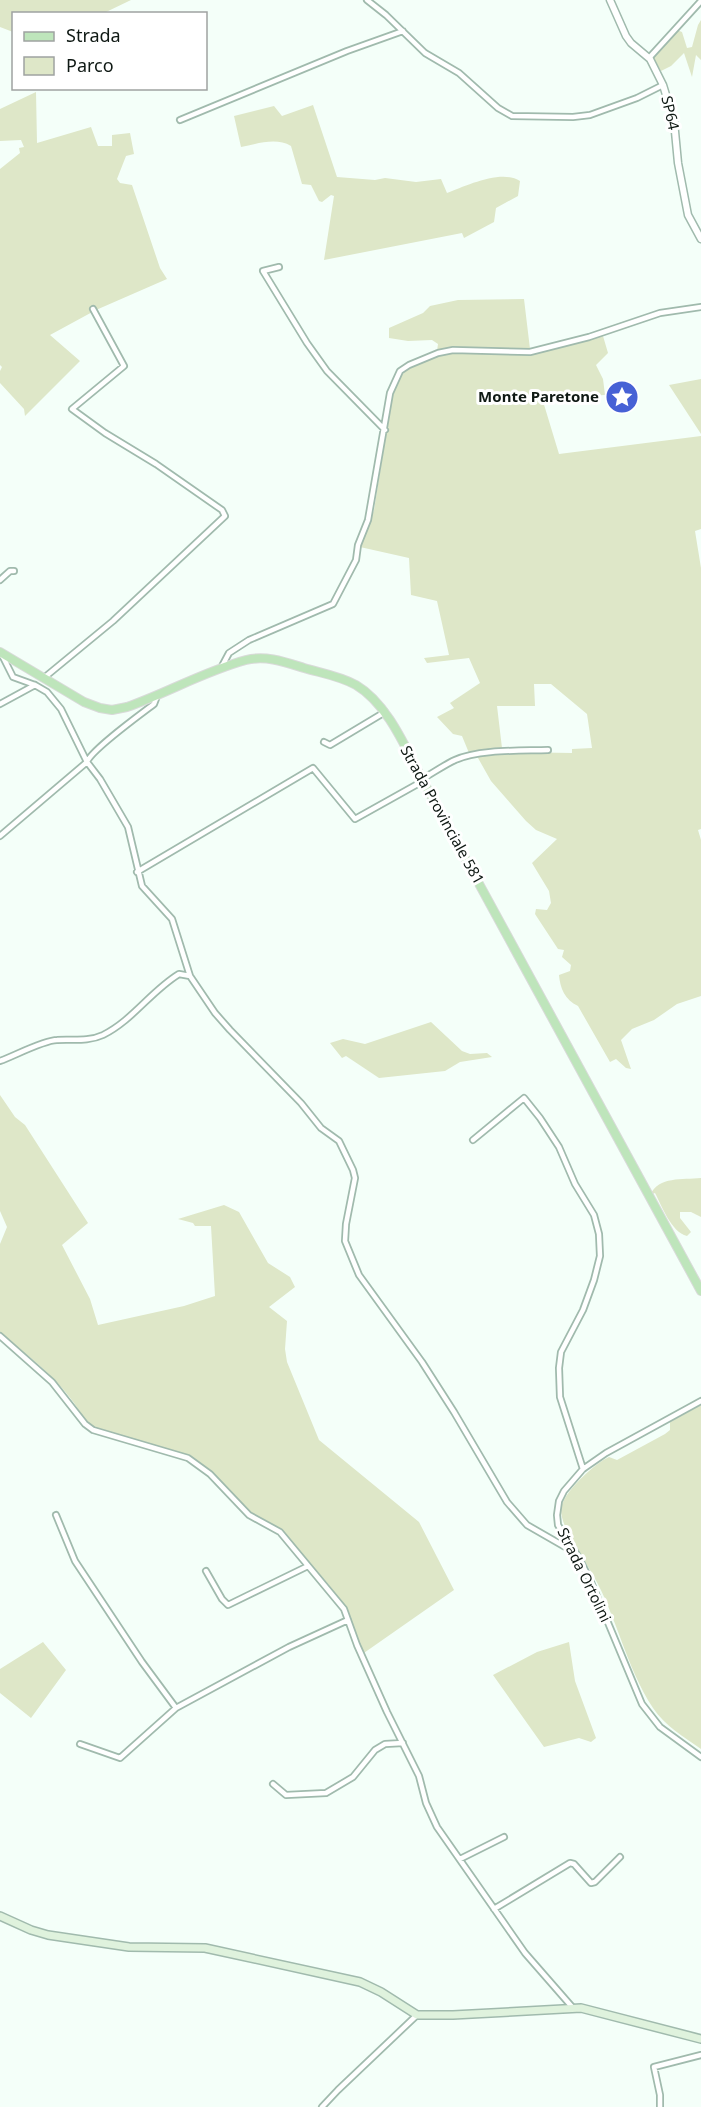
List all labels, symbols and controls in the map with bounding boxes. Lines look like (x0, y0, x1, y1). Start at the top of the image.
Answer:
legend (12, 12, 207, 90)
text: Strada (66, 23, 121, 47)
text: Parco (66, 53, 114, 77)
street label: SP64 (657, 94, 685, 132)
place icon: Monte Paretone (604, 379, 640, 415)
place label: Monte Paretone (478, 386, 599, 406)
street label: Strada Provinciale 581 (396, 742, 489, 887)
street label: Strada Ortolini (553, 1524, 616, 1625)

